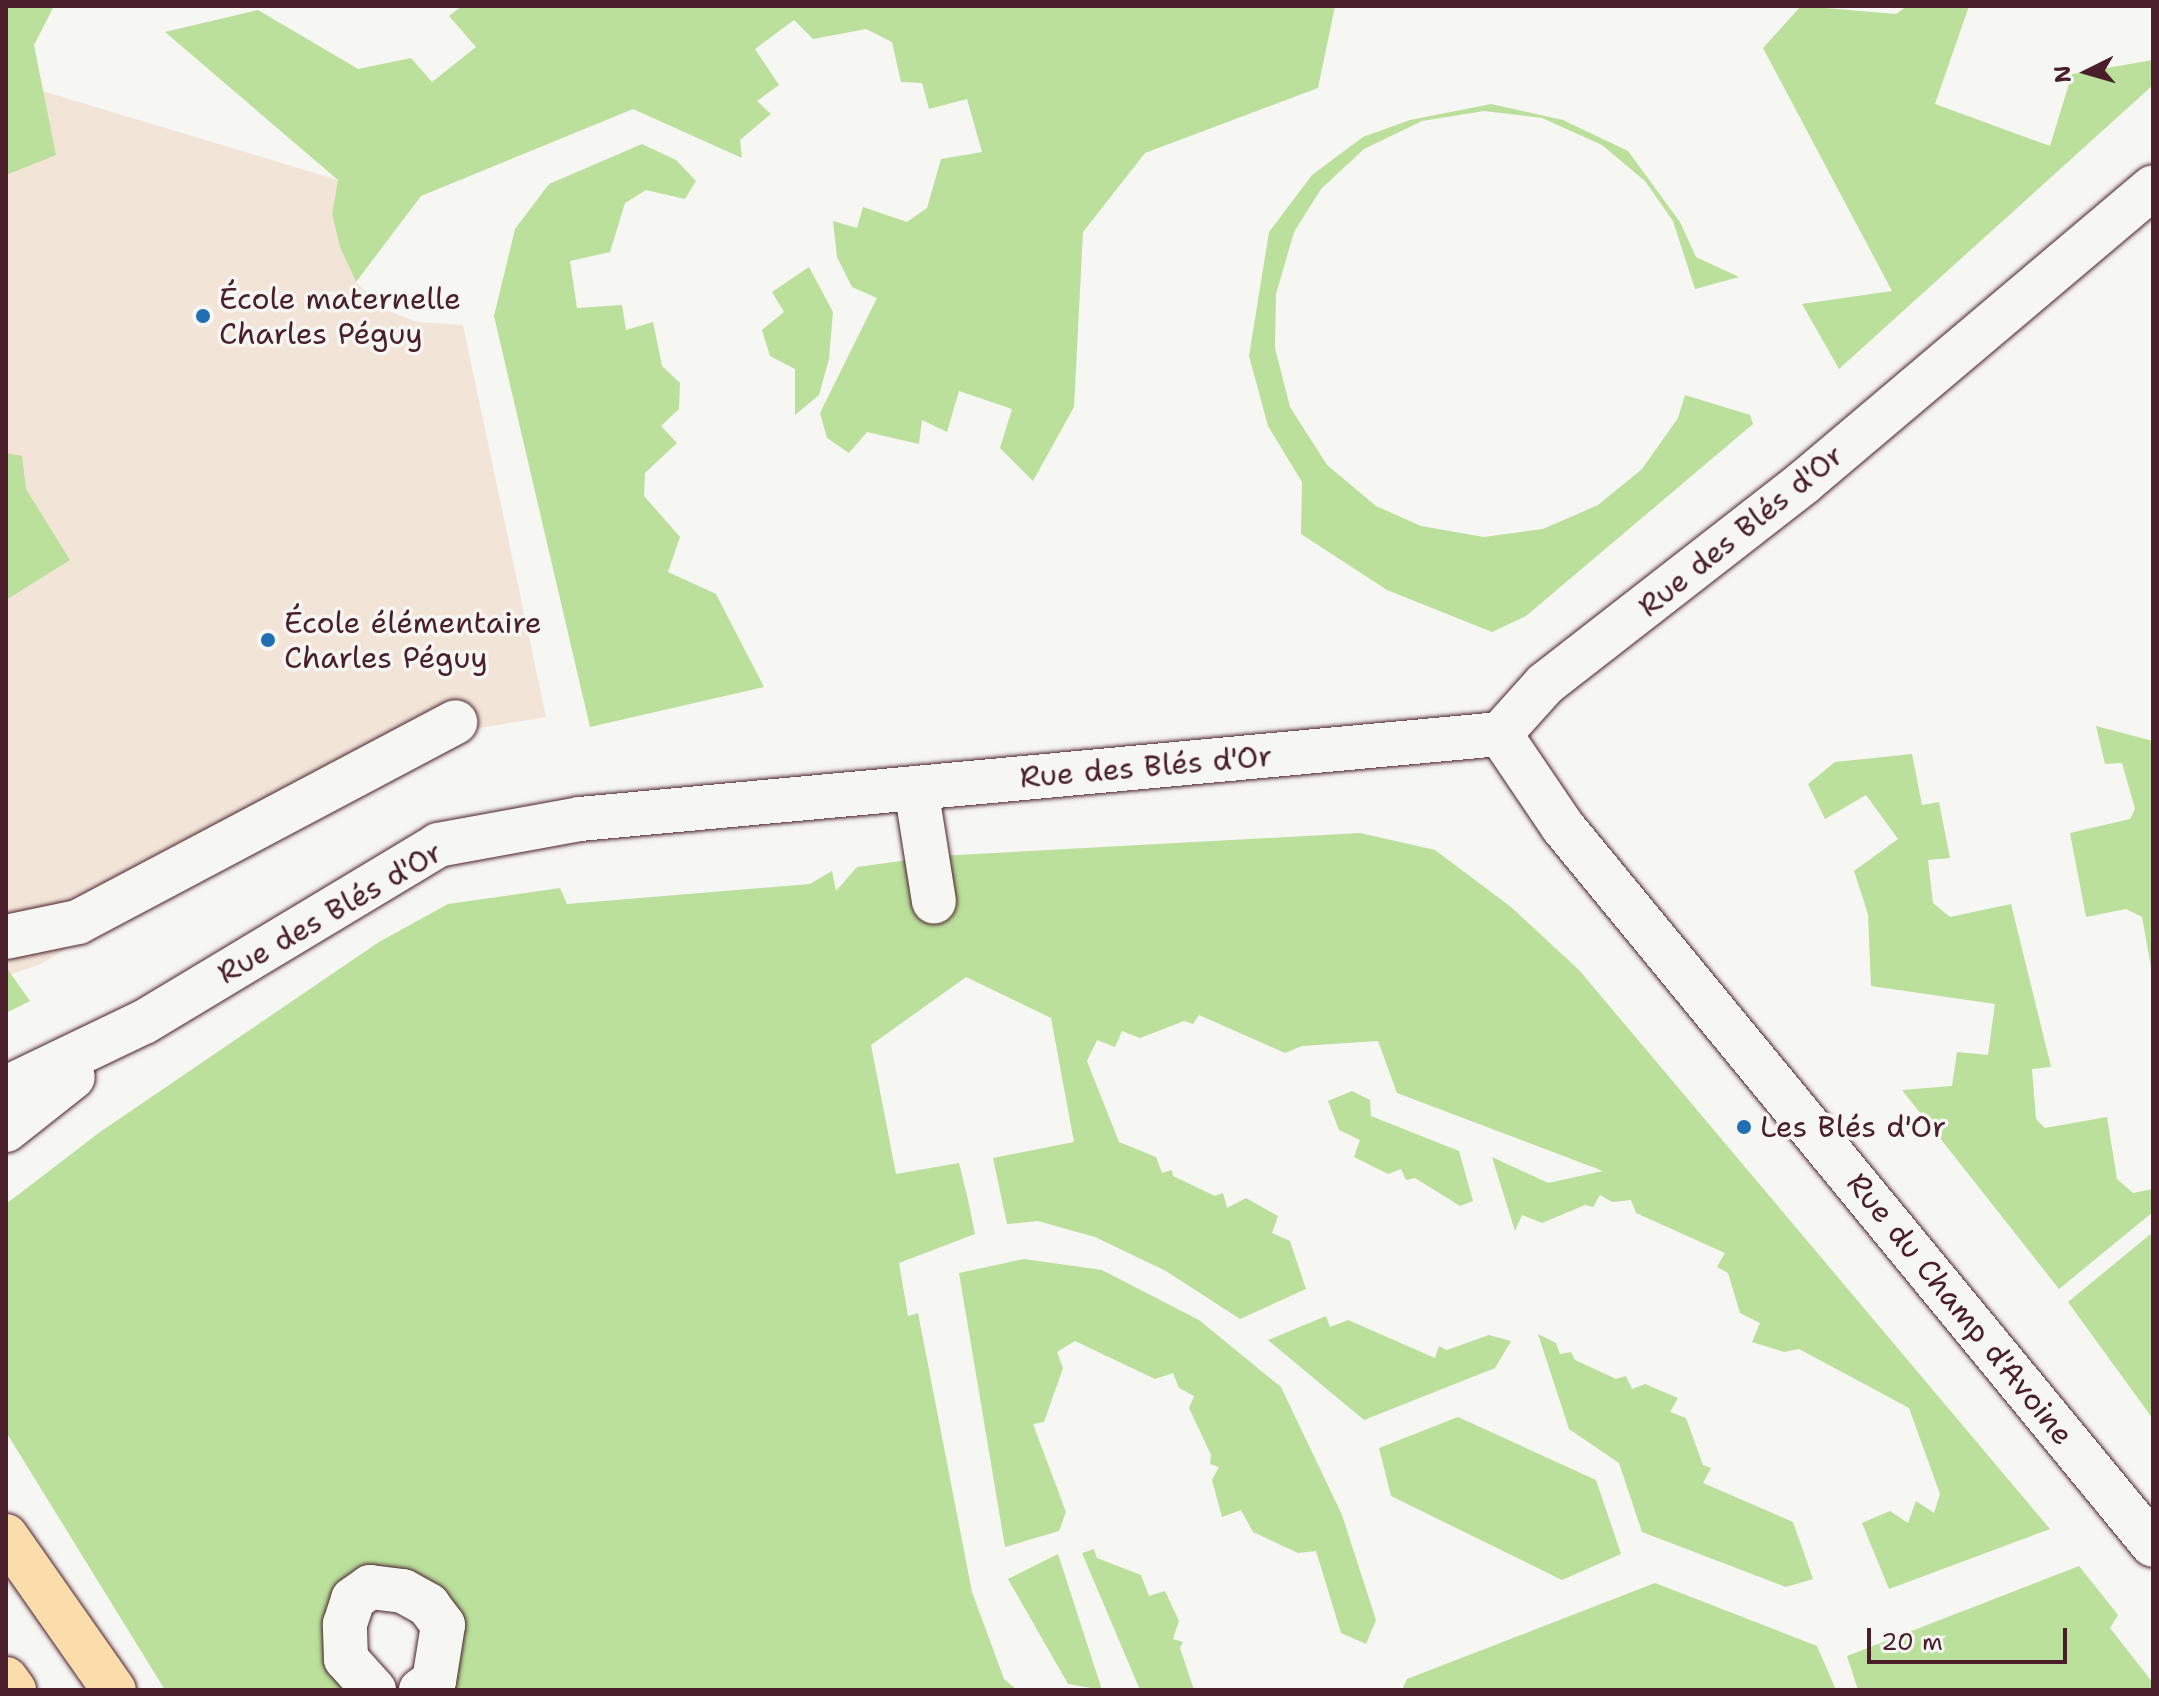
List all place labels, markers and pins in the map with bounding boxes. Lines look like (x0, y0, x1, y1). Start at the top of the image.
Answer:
place label: École maternelle Charles Péguy (219, 281, 461, 352)
marker: École maternelle Charles Péguy (194, 307, 212, 325)
place label: École élémentaire Charles Péguy (284, 605, 542, 676)
marker: École élémentaire Charles Péguy (259, 631, 277, 649)
place label: Les Blés d'Or (1760, 1109, 1946, 1145)
marker: Les Blés d'Or (1735, 1118, 1753, 1136)

